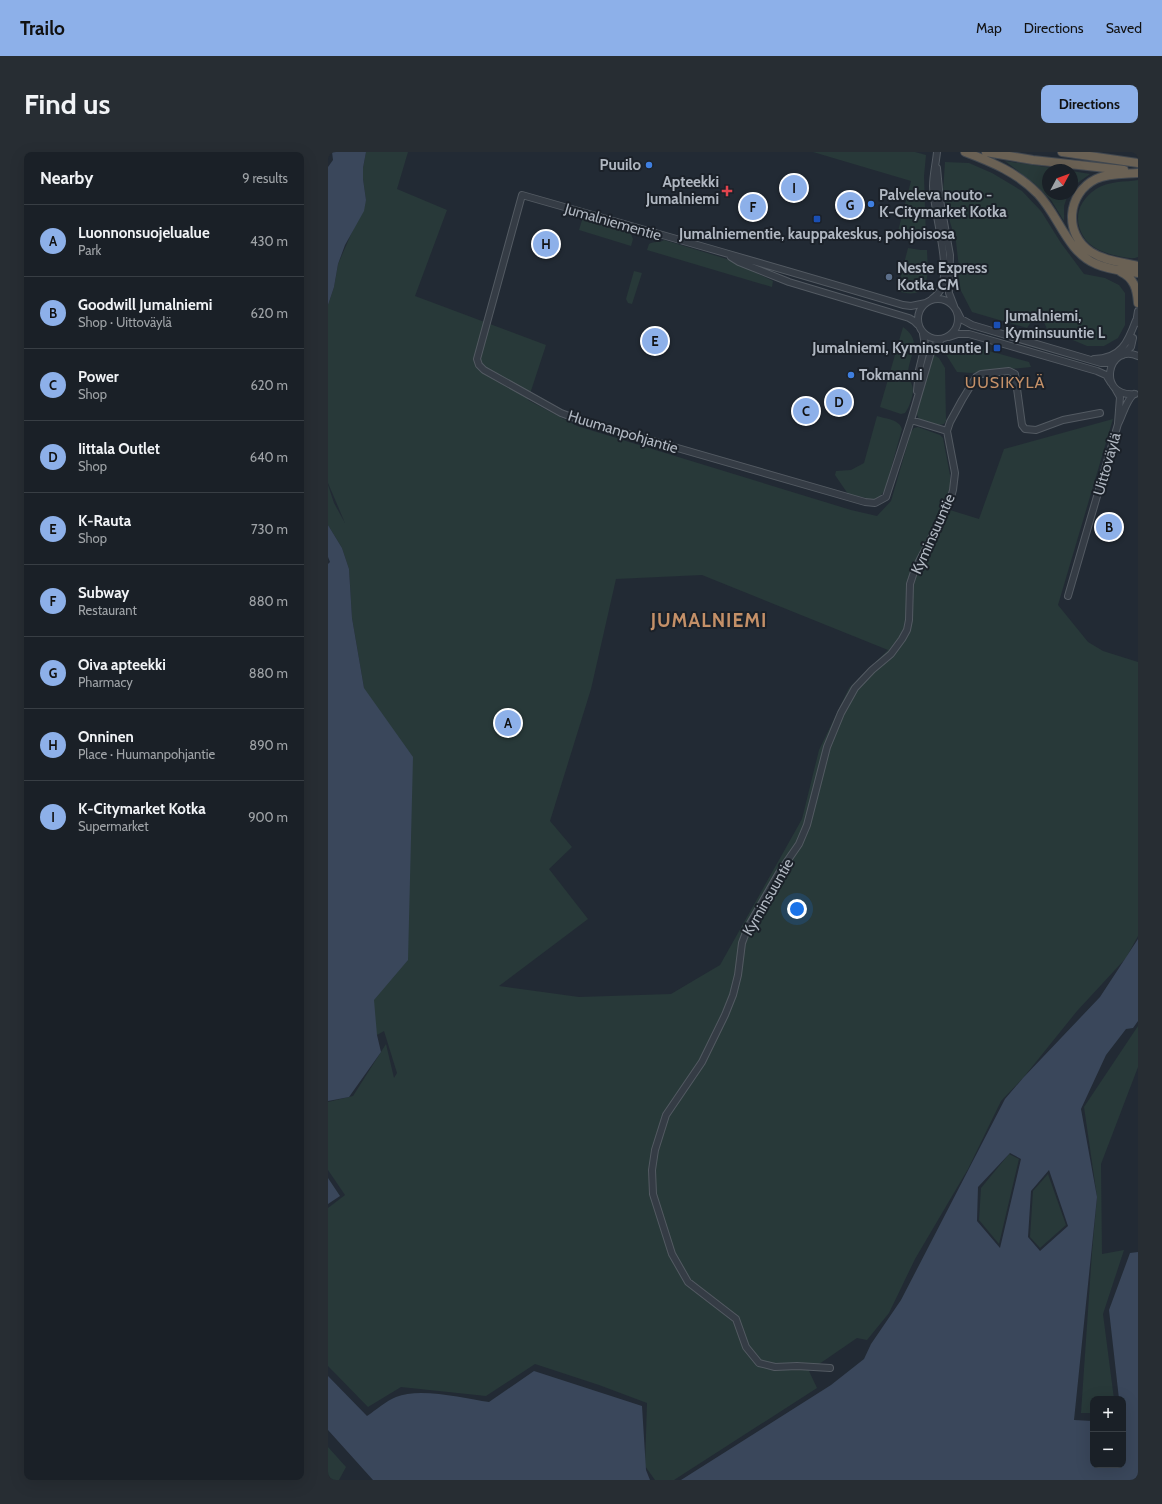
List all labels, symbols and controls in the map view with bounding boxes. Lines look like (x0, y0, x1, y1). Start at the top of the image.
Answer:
text: Trailo (20, 17, 65, 40)
text: Map (976, 19, 1002, 37)
text: Directions (1024, 19, 1084, 37)
text: Saved (1106, 19, 1142, 37)
button: Directions (1041, 85, 1138, 123)
text: Find us (24, 87, 110, 121)
place label: Puuilo (600, 156, 641, 174)
marker: Puuilo (644, 160, 654, 170)
north arrow (1042, 164, 1078, 200)
text: Nearby (40, 168, 93, 188)
text: 9 results (242, 170, 288, 186)
place label: Apteekki Jumalniemi (645, 173, 719, 208)
pin: I (781, 173, 807, 203)
marker: Apteekki Jumalniemi (722, 186, 732, 196)
place label: Palveleva nouto - K-Citymarket Kotka (879, 186, 1007, 221)
pin: G (837, 190, 863, 220)
pin: F (740, 192, 766, 222)
street label: Jumalniementie (562, 199, 664, 244)
marker: Palveleva nouto - K-Citymarket Kotka (866, 199, 876, 209)
marker: Jumalniementie, kauppakeskus, pohjoisosa (812, 214, 822, 224)
text: Luonnonsuojelualue (78, 224, 210, 242)
place label: Jumalniementie, kauppakeskus, pohjoisosa (678, 225, 955, 243)
pin: H (533, 229, 559, 259)
text: A (49, 233, 57, 249)
text: 430 m (250, 233, 288, 249)
text: Park (78, 242, 101, 258)
place label: Neste Express Kotka CM (897, 259, 987, 294)
marker: Neste Express Kotka CM (884, 272, 894, 282)
text: Goodwill Jumalniemi (78, 296, 212, 314)
text: B (49, 305, 57, 321)
text: 620 m (250, 305, 288, 321)
place label: Jumalniemi, Kyminsuuntie L (1004, 307, 1106, 342)
text: Shop · Uittoväylä (78, 314, 172, 330)
marker: Jumalniemi, Kyminsuuntie L (992, 320, 1002, 330)
pin: E (642, 326, 668, 356)
place label: Jumalniemi, Kyminsuuntie I (811, 339, 989, 357)
marker: Jumalniemi, Kyminsuuntie I (992, 343, 1002, 353)
place label: Tokmanni (859, 366, 923, 384)
text: Power (78, 368, 119, 386)
marker: Tokmanni (846, 370, 856, 380)
district label: UUSIKYLÄ (965, 373, 1045, 392)
text: C (49, 377, 57, 393)
text: 620 m (250, 377, 288, 393)
text: Shop (78, 386, 107, 402)
pin: D (826, 387, 852, 417)
pin: C (793, 396, 819, 426)
street label: Huumanpohjantie (566, 407, 681, 457)
street label: Uittoväylä (1089, 430, 1125, 497)
text: Iittala Outlet (78, 440, 160, 458)
text: D (48, 449, 58, 465)
text: 640 m (250, 449, 288, 465)
text: Shop (78, 458, 107, 474)
street label: Kyminsuuntie (907, 491, 959, 577)
text: K-Rauta (78, 512, 131, 530)
pin: B (1096, 512, 1122, 542)
text: E (49, 521, 57, 537)
text: 730 m (251, 521, 288, 537)
text: Shop (78, 530, 107, 546)
text: Subway (78, 584, 129, 602)
text: F (50, 593, 56, 609)
text: 880 m (249, 593, 288, 609)
text: Restaurant (78, 602, 137, 618)
district label: JUMALNIEMI (650, 609, 767, 632)
text: Oiva apteekki (78, 656, 166, 674)
text: G (49, 665, 57, 681)
text: 880 m (249, 665, 288, 681)
text: Pharmacy (78, 674, 133, 690)
pin: A (495, 708, 521, 738)
text: Onninen (78, 728, 134, 746)
text: H (48, 737, 58, 753)
text: 890 m (249, 737, 288, 753)
text: Place · Huumanpohjantie (78, 746, 215, 762)
text: K-Citymarket Kotka (78, 800, 206, 818)
text: I (51, 809, 55, 825)
text: 900 m (248, 809, 288, 825)
text: Supermarket (78, 818, 149, 834)
street label: Kyminsuuntie (739, 855, 797, 939)
your location (787, 899, 807, 919)
map controls (1090, 1396, 1126, 1468)
button: + (1090, 1396, 1126, 1432)
button: − (1090, 1432, 1126, 1468)

